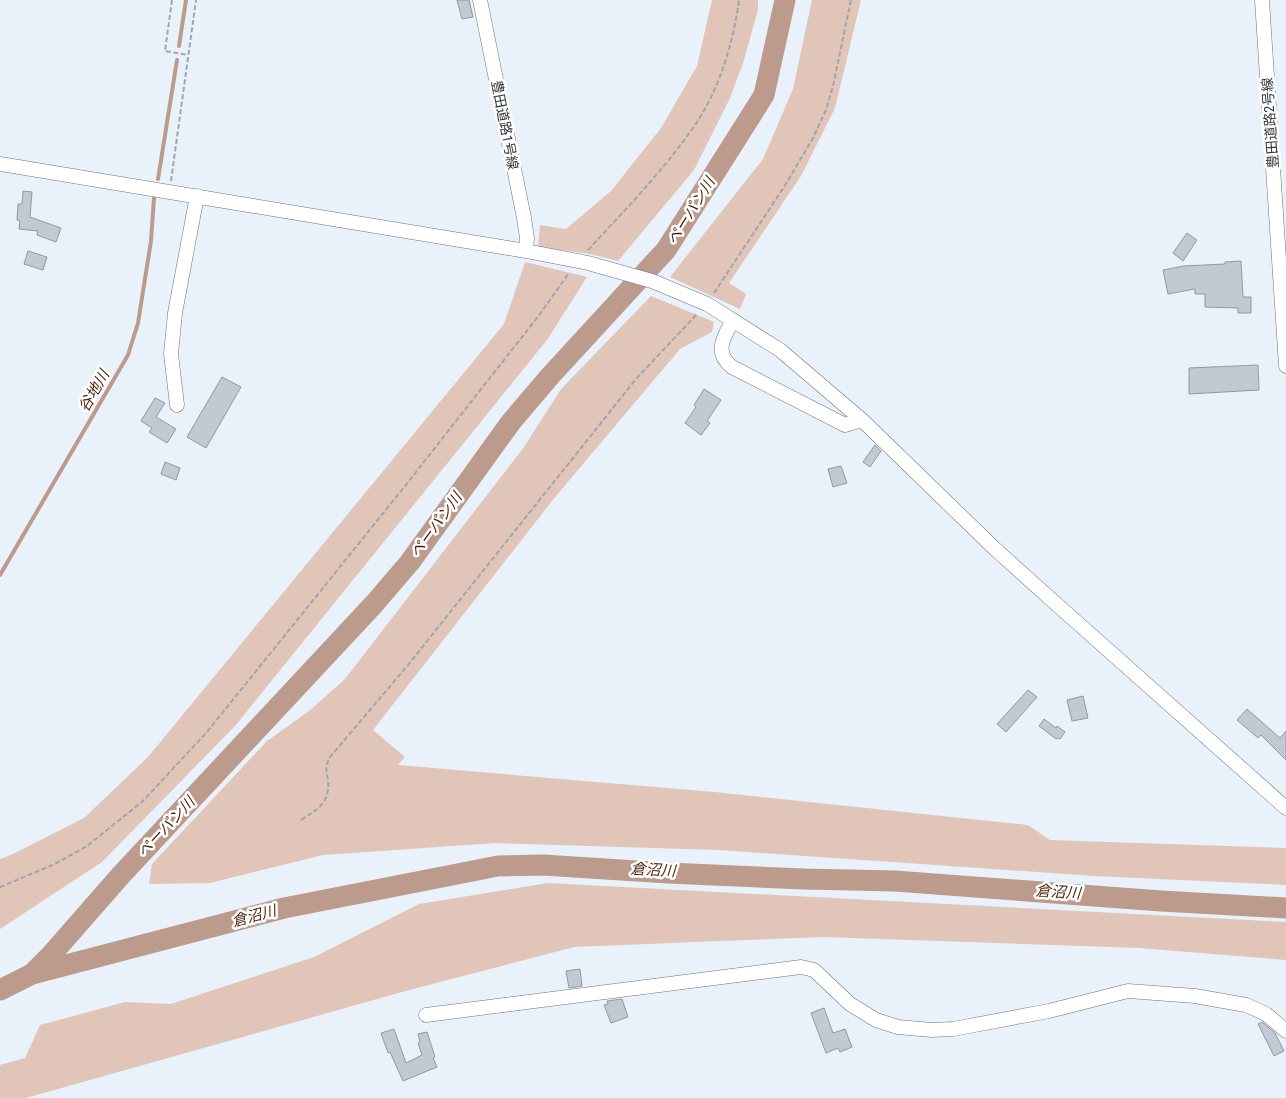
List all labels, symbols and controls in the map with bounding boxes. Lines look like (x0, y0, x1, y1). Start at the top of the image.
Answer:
street label: 豊田道路2号線 (1259, 77, 1281, 169)
street label: 豊田道路1号線 (488, 79, 522, 171)
water label: ペーパン川 (663, 172, 720, 248)
water label: 谷地川 (75, 365, 114, 415)
water label: ペーパン川 (406, 488, 467, 561)
water label: ペーパン川 (134, 792, 200, 861)
water label: 倉沼川 (630, 860, 678, 880)
water label: 倉沼川 (1035, 881, 1083, 903)
water label: 倉沼川 (230, 901, 280, 931)

